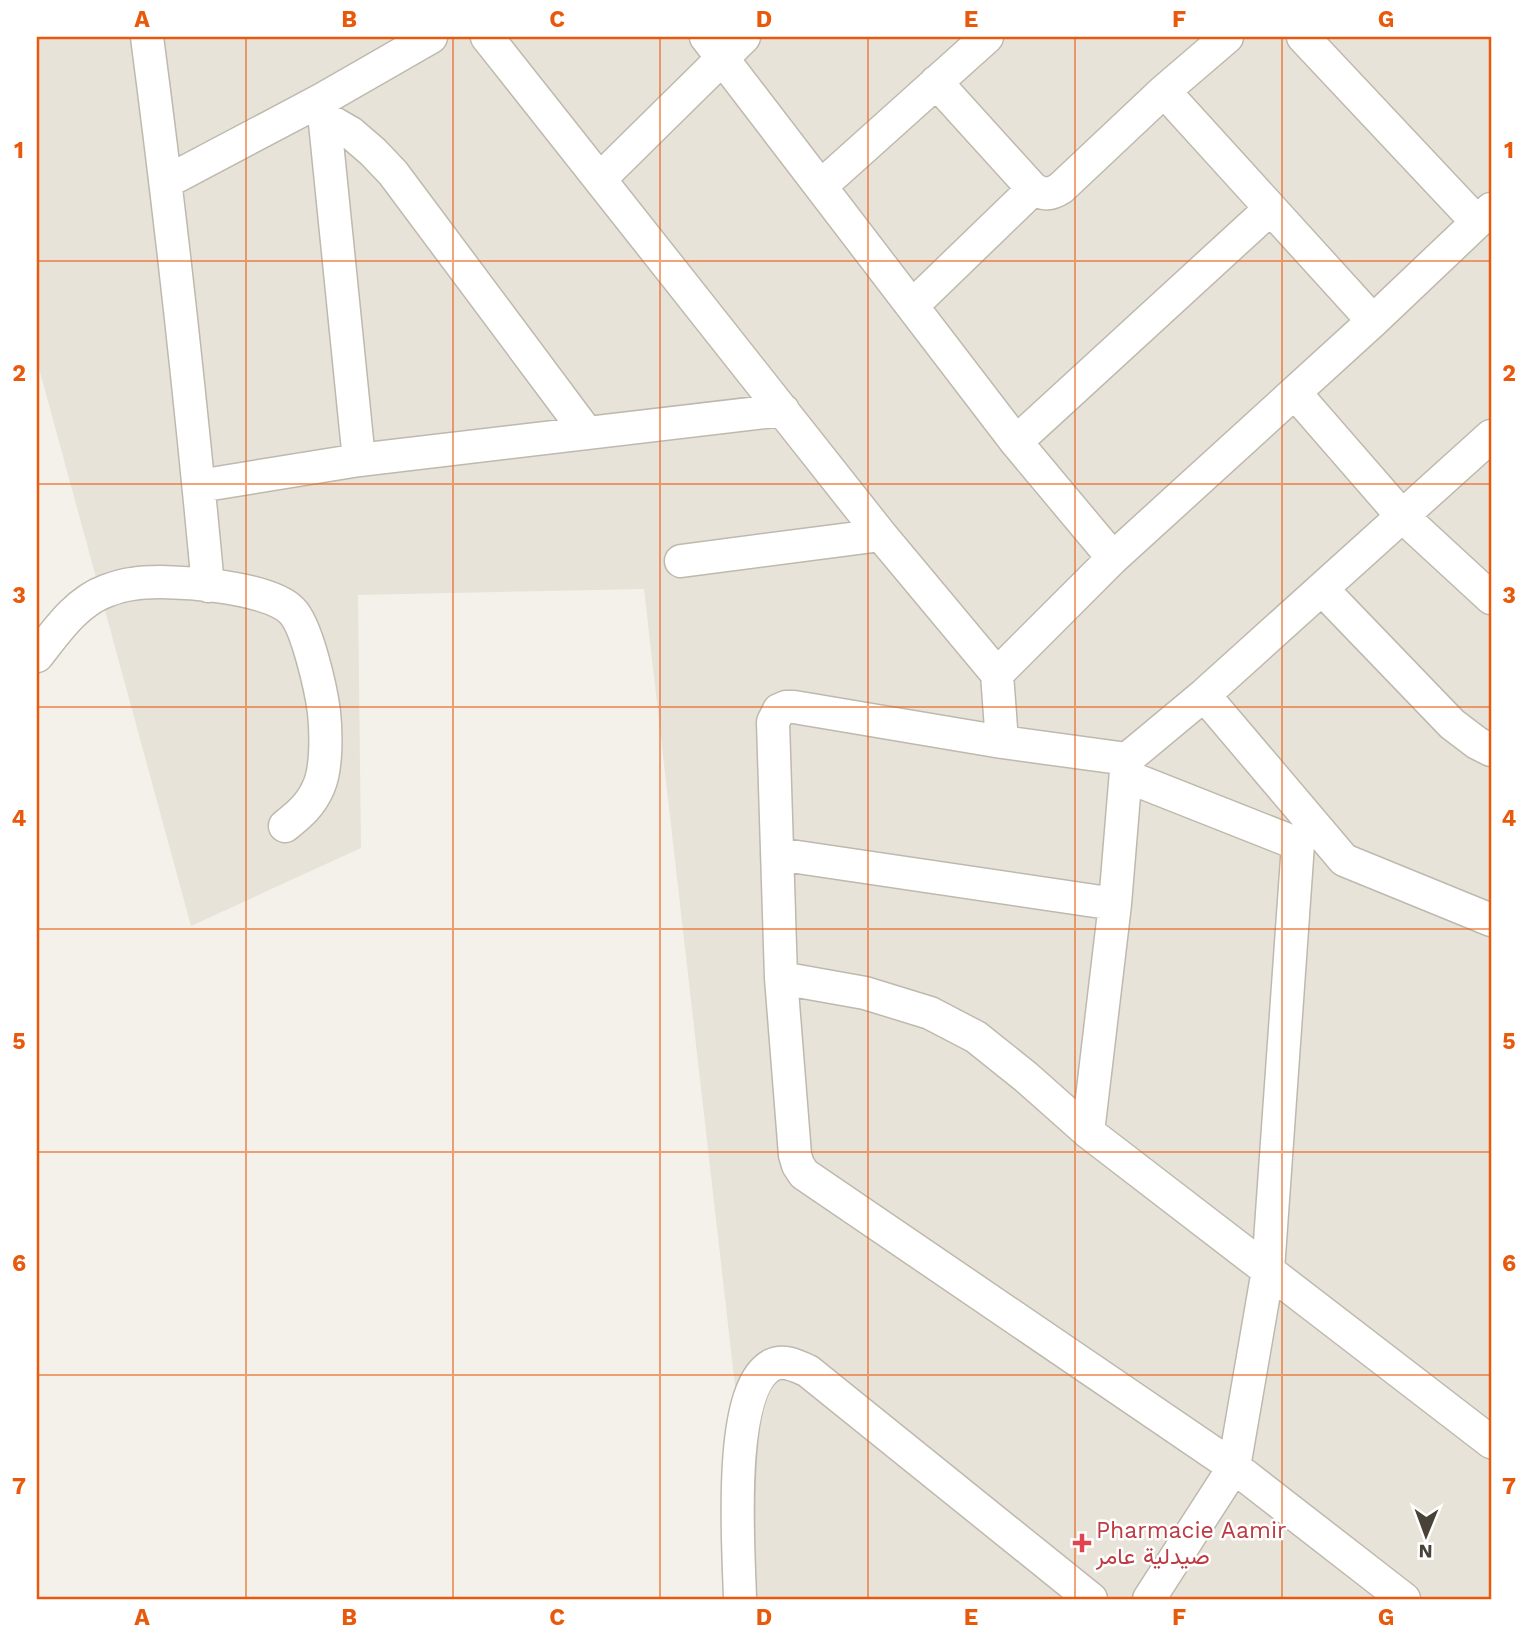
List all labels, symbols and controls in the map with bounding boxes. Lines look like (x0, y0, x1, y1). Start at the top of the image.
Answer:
text: A (134, 6, 150, 33)
text: B (341, 6, 357, 33)
text: C (549, 6, 565, 33)
text: D (756, 6, 772, 33)
text: E (964, 6, 978, 33)
text: F (1172, 6, 1186, 33)
text: G (1378, 6, 1394, 33)
text: 1 (14, 137, 24, 164)
text: 1 (1504, 137, 1514, 164)
text: 2 (12, 360, 26, 387)
text: 2 (1502, 360, 1516, 387)
text: 3 (12, 582, 26, 609)
text: 3 (1502, 582, 1516, 609)
text: 4 (12, 805, 27, 832)
text: 4 (1502, 805, 1517, 832)
text: 5 (12, 1028, 26, 1055)
text: 5 (1502, 1028, 1516, 1055)
text: 6 (12, 1250, 26, 1277)
text: 6 (1502, 1250, 1516, 1277)
text: 7 (12, 1473, 26, 1500)
text: 7 (1502, 1473, 1516, 1500)
north arrow (1392, 1500, 1462, 1570)
place label: Pharmacie Aamir صيدلية عامر (1095, 1517, 1286, 1571)
marker: Pharmacie Aamir صيدلية عامر (1074, 1535, 1090, 1551)
text: N (1418, 1540, 1433, 1563)
text: A (134, 1604, 150, 1631)
text: B (341, 1604, 357, 1631)
text: C (549, 1604, 565, 1631)
text: D (756, 1604, 772, 1631)
text: E (964, 1604, 978, 1631)
text: F (1172, 1604, 1186, 1631)
text: G (1378, 1604, 1394, 1631)

